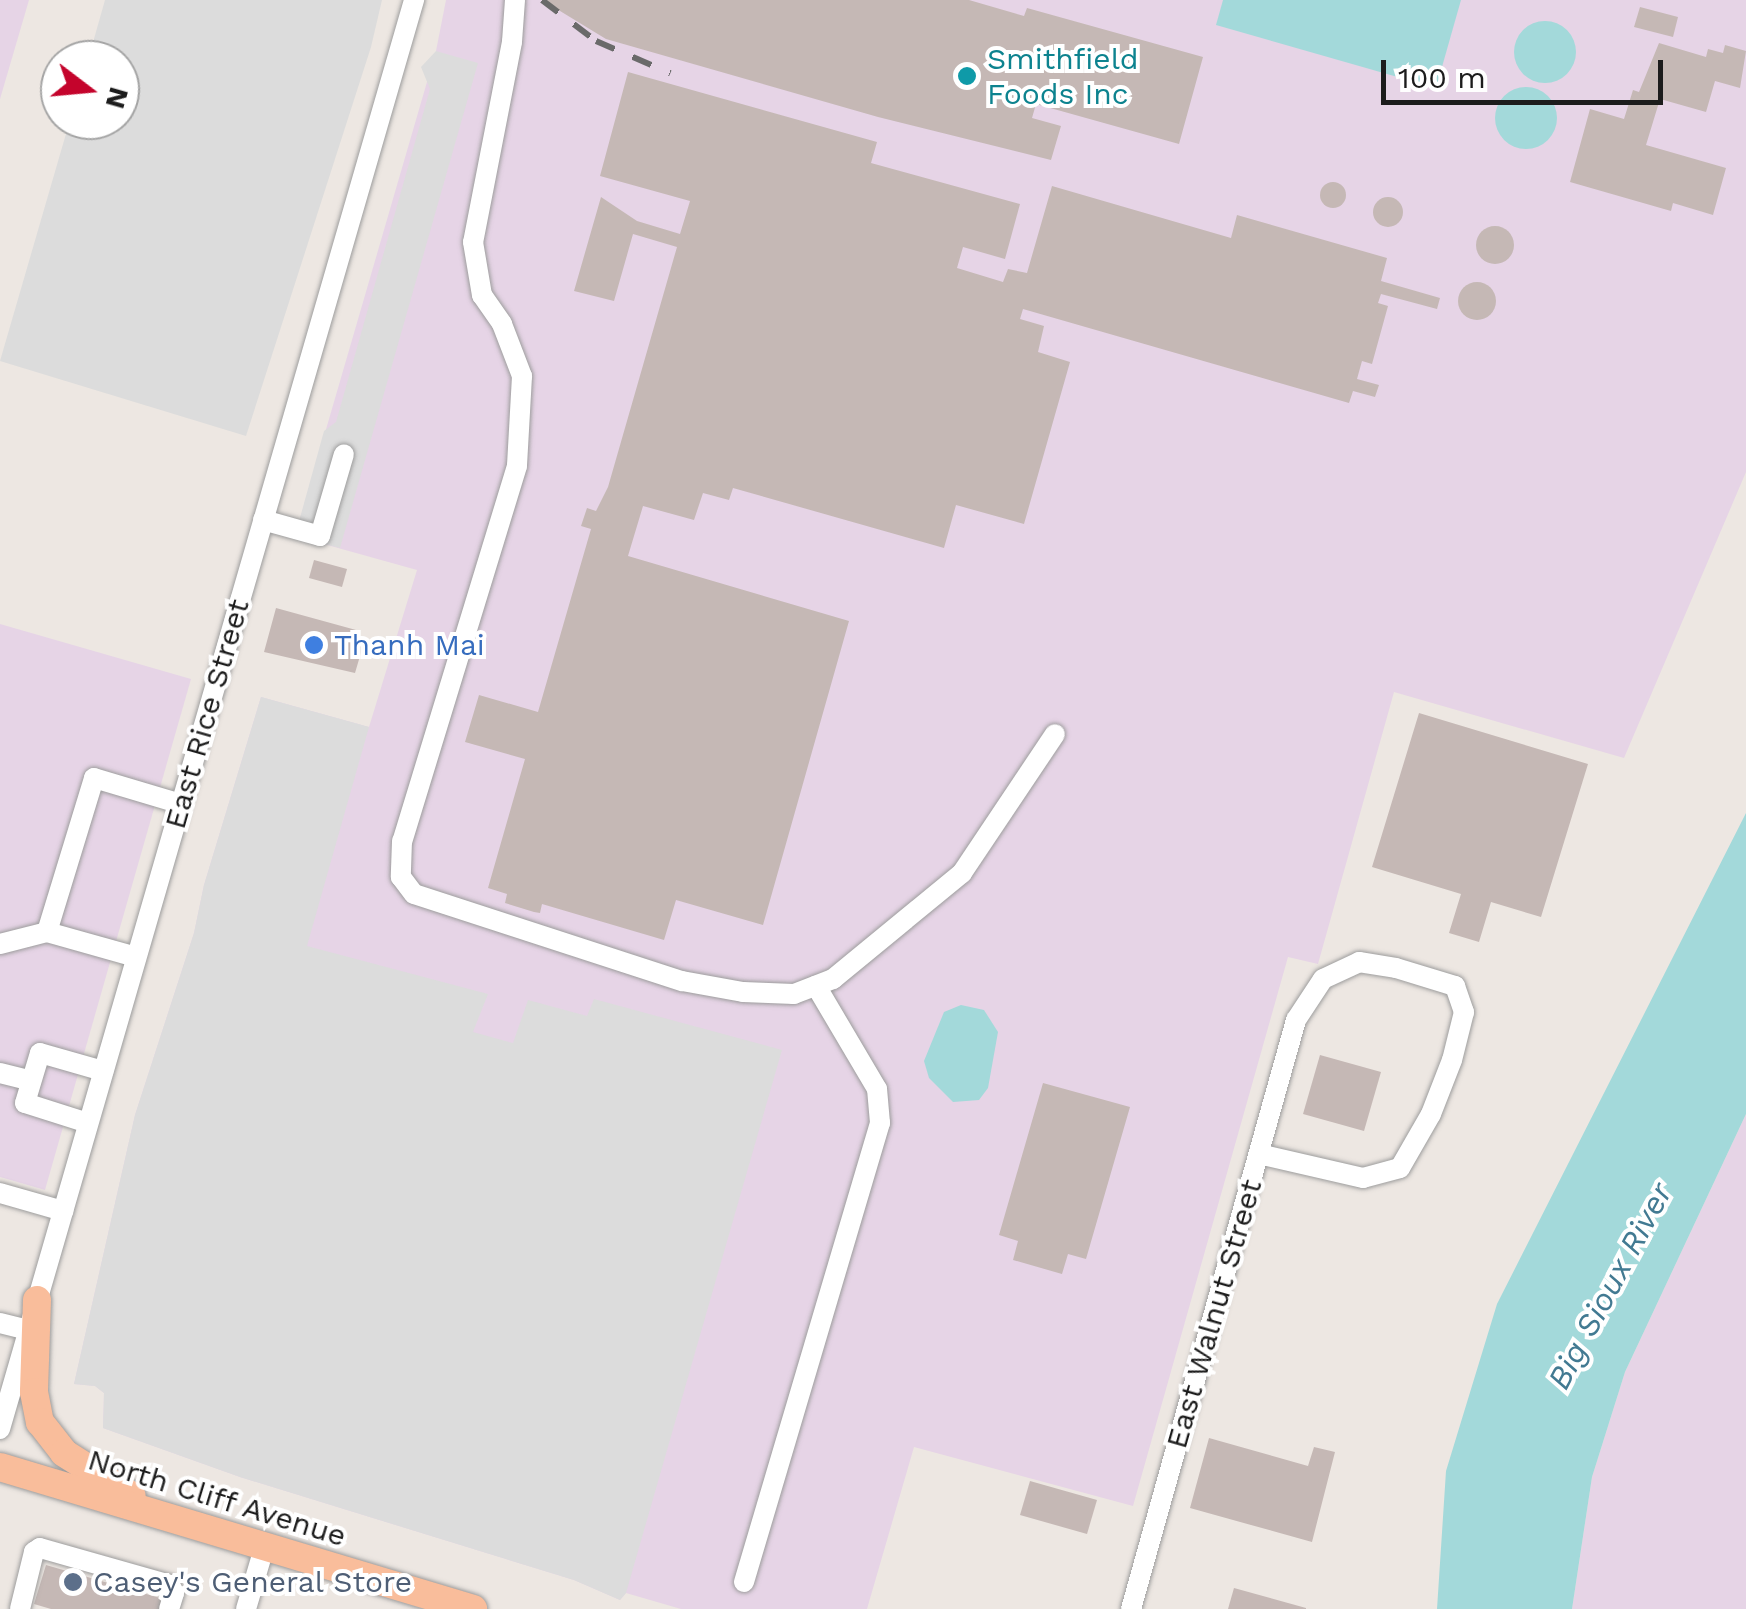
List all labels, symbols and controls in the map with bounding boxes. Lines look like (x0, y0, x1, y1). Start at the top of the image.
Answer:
north arrow (40, 40, 140, 140)
scale bar (1386, 40, 1668, 102)
place label: Smithfield Foods Inc (987, 41, 1139, 112)
text: 100 m (1398, 60, 1486, 95)
marker: Smithfield Foods Inc (956, 65, 978, 87)
text: N (99, 83, 136, 112)
street label: East Rice Street (157, 595, 257, 833)
place label: Thanh Mai (334, 627, 485, 663)
marker: Thanh Mai (303, 634, 325, 656)
street label: East Walnut Street (1158, 1175, 1270, 1453)
water label: Big Sioux River (1539, 1176, 1681, 1396)
street label: North Cliff Avenue (83, 1441, 351, 1555)
place label: Casey's General Store (93, 1564, 413, 1600)
marker: Casey's General Store (62, 1571, 84, 1593)

